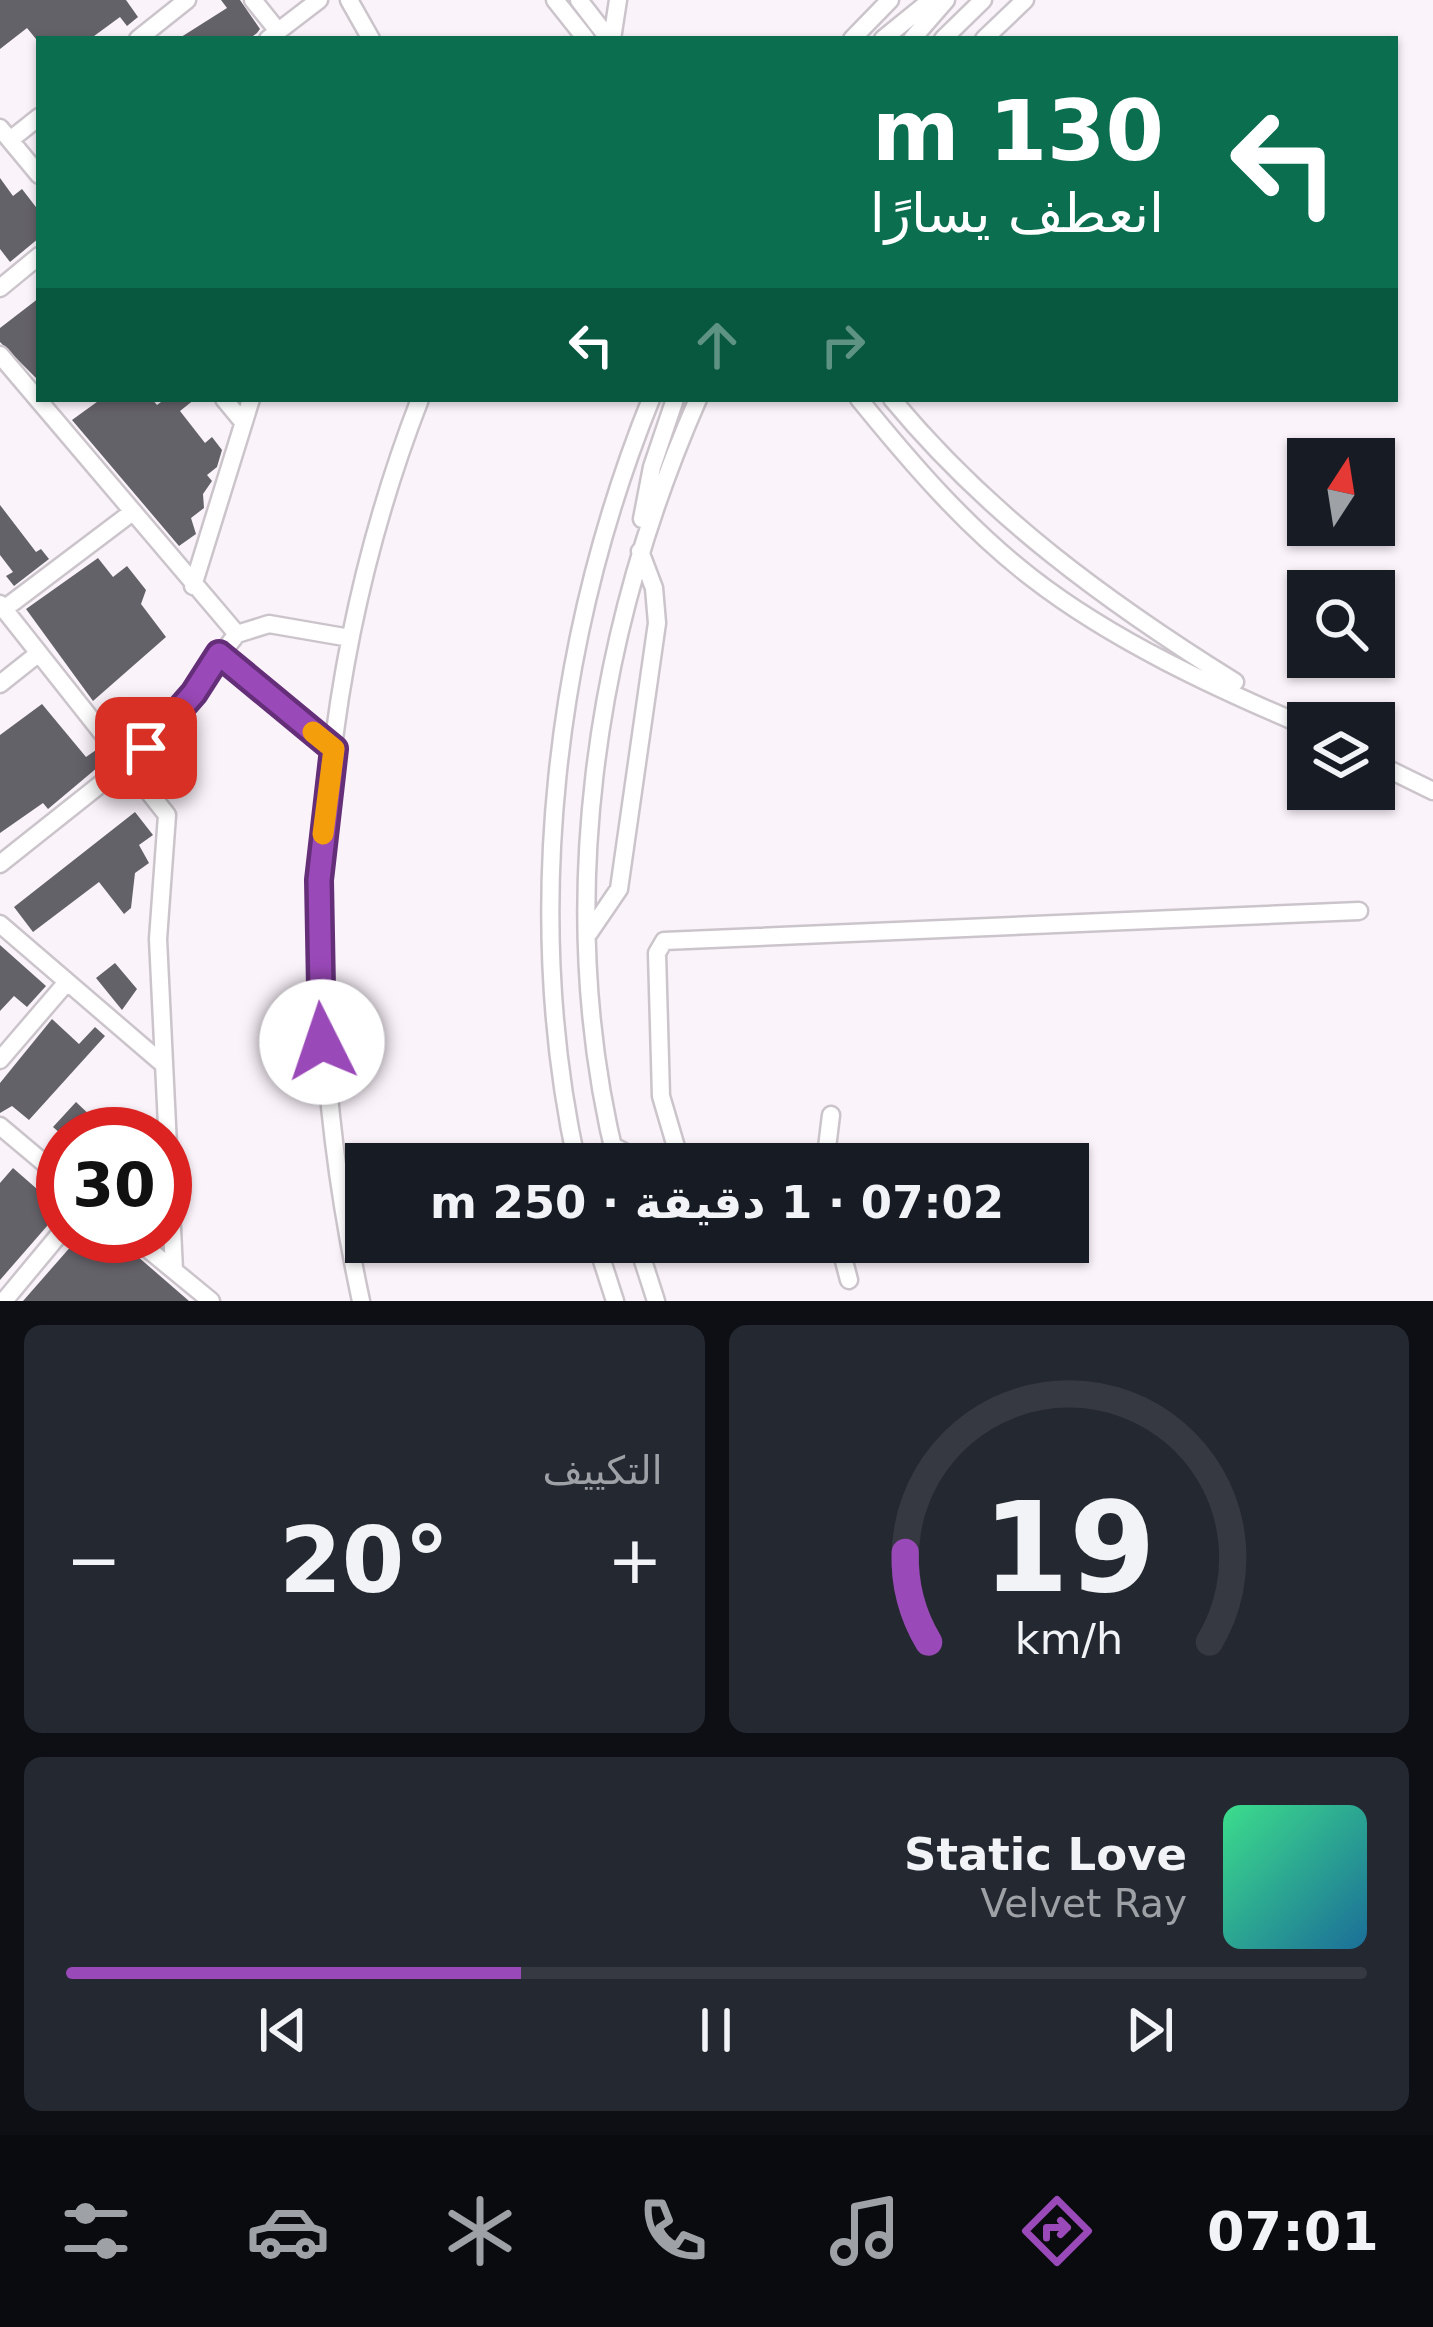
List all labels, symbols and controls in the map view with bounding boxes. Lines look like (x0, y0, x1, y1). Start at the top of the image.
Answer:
text: 130 m (872, 82, 1164, 180)
icon: left (1206, 84, 1362, 240)
text: انعطف يسارًا (870, 182, 1164, 245)
icon: left (558, 312, 624, 378)
icon: ahead (684, 312, 750, 378)
icon: right (810, 312, 876, 378)
north arrow (1287, 438, 1395, 546)
map controls (1287, 438, 1395, 810)
button: search (1287, 570, 1395, 678)
pin (95, 697, 197, 799)
button: layers (1287, 702, 1395, 810)
icon: arrive (113, 715, 179, 781)
position arrow (259, 979, 385, 1105)
speed limit sign: 30 (36, 1107, 192, 1263)
text: 07:02 · 1 دقيقة · 250 m (430, 1176, 1004, 1229)
text: التكييف (543, 1448, 663, 1493)
text: 19 (982, 1475, 1156, 1620)
text: 20° (279, 1508, 449, 1613)
text: − (66, 1522, 121, 1599)
text: + (607, 1522, 663, 1599)
text: km/h (1015, 1614, 1123, 1664)
text: Static Love (904, 1828, 1187, 1881)
text: Velvet Ray (981, 1881, 1187, 1926)
icon: previous (250, 1997, 316, 2063)
icon: pause (683, 1997, 749, 2063)
icon: next (1117, 1997, 1183, 2063)
icon: filters (54, 2189, 138, 2273)
icon: car (246, 2189, 330, 2273)
icon: climate (438, 2189, 522, 2273)
icon: phone (631, 2189, 715, 2273)
icon: music (823, 2189, 907, 2273)
icon: directions (1015, 2189, 1099, 2273)
text: 07:01 (1207, 2200, 1379, 2263)

